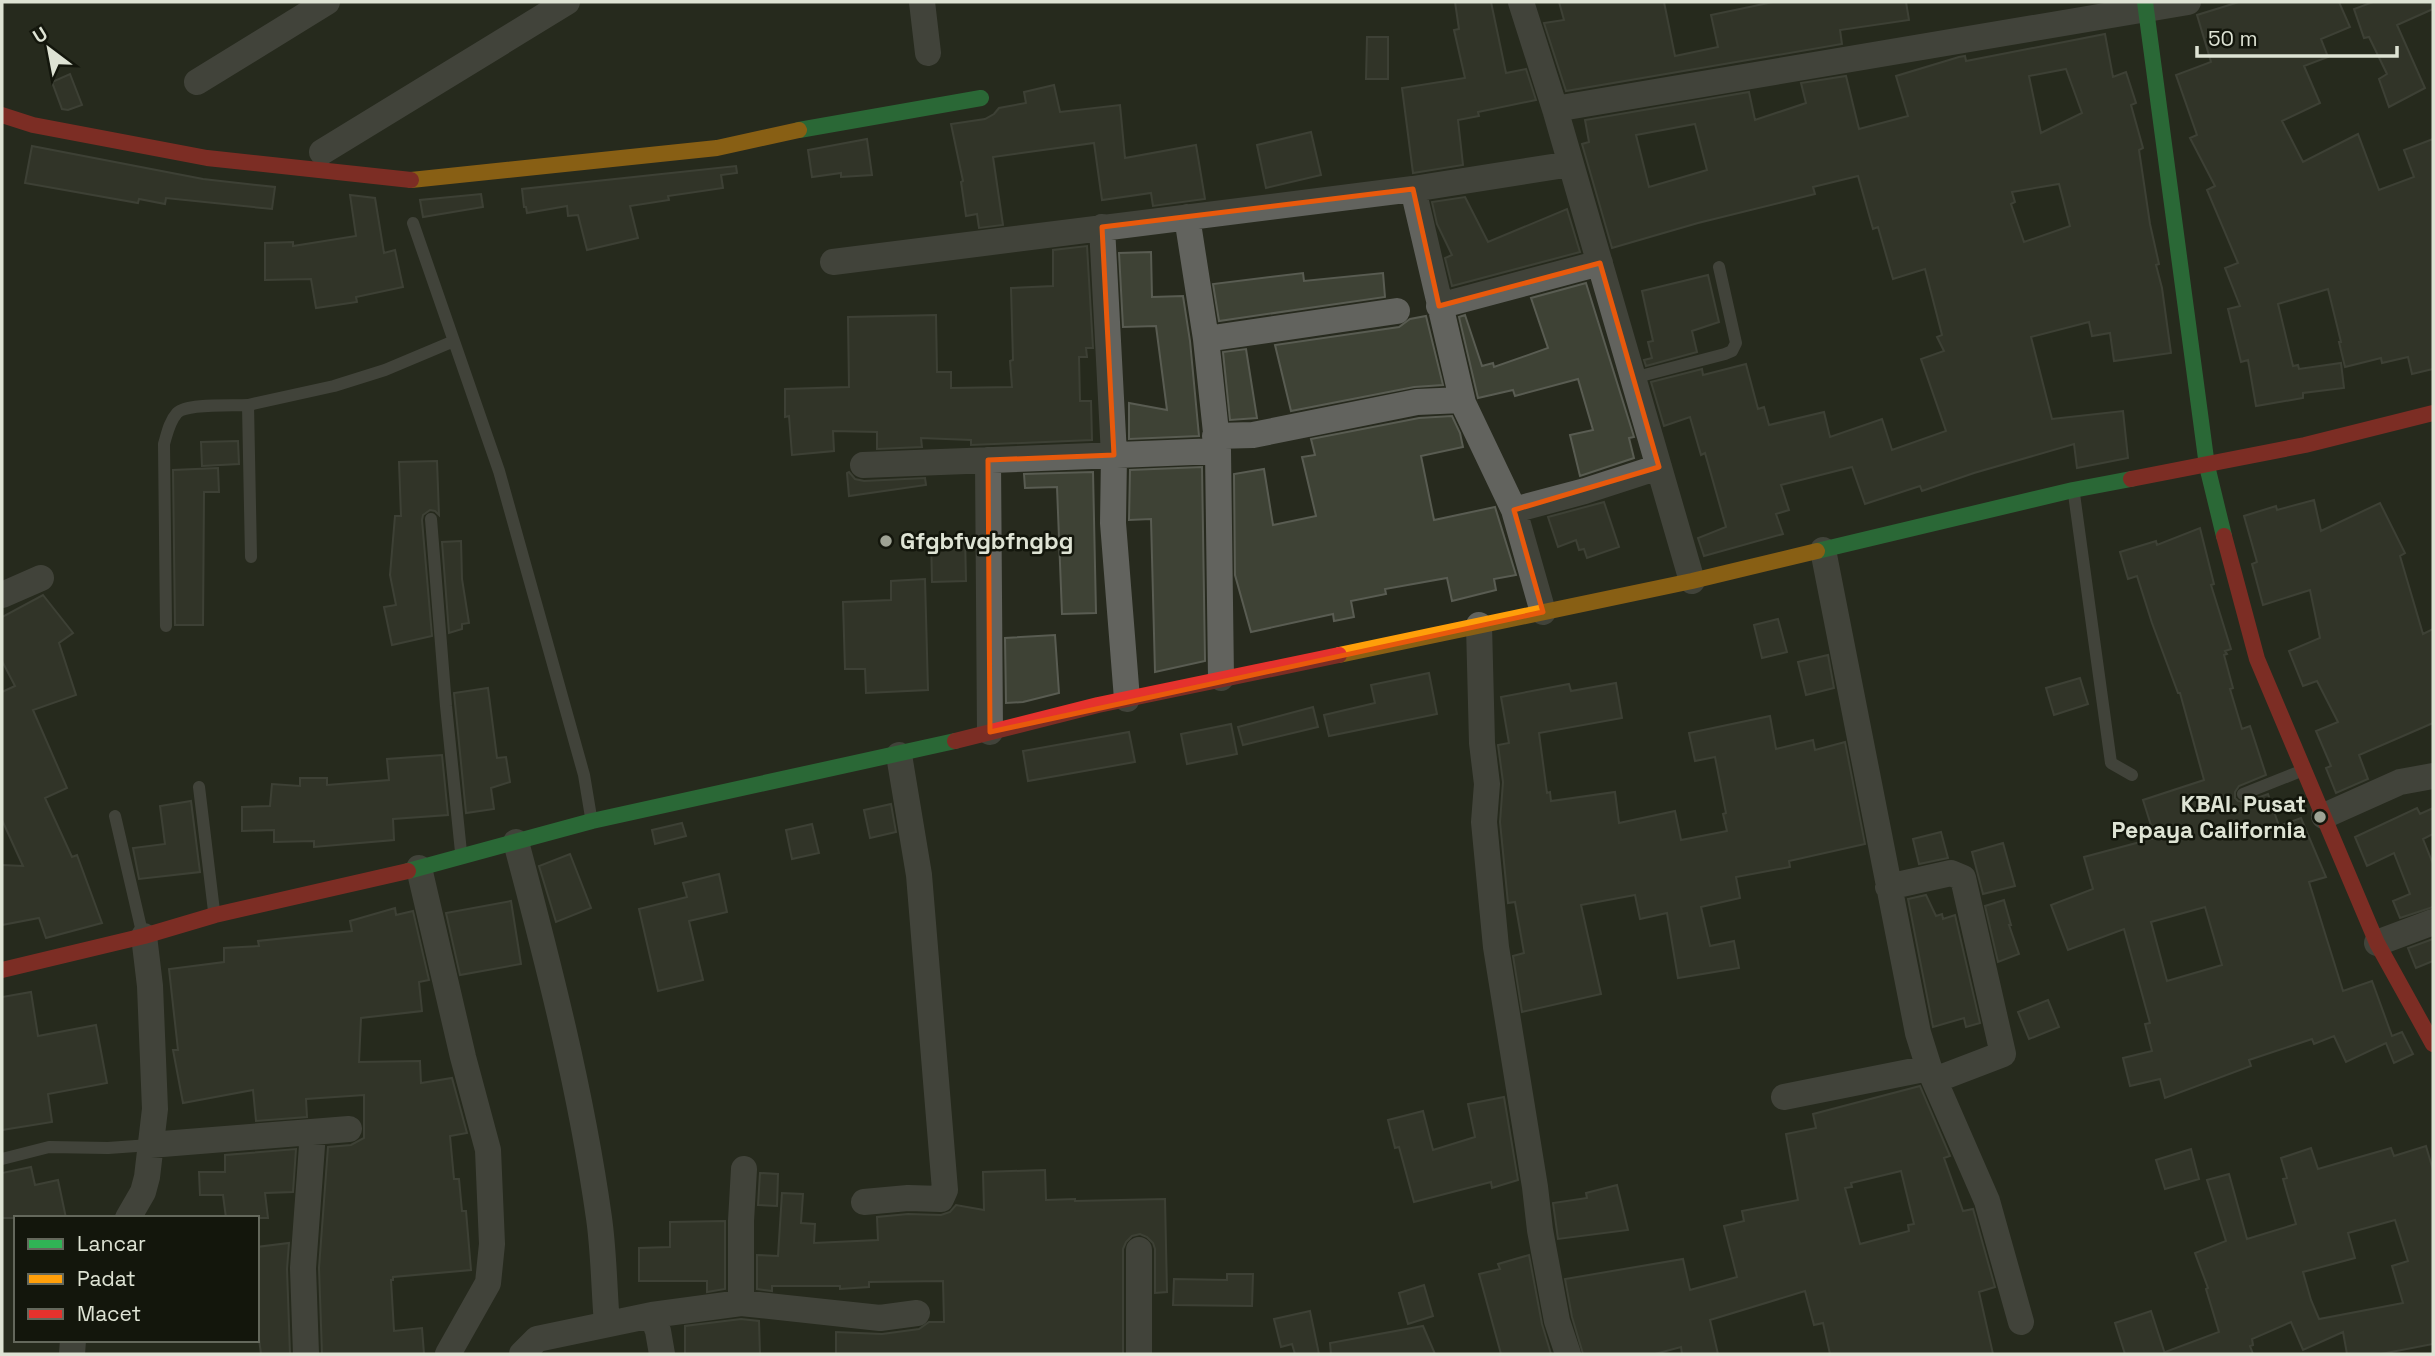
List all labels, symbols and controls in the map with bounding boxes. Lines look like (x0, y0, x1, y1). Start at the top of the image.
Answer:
north arrow (14, 14, 84, 84)
scale bar (2197, 14, 2396, 58)
text: U (28, 21, 52, 49)
text: 50 m (2208, 25, 2258, 52)
place label: Gfgbfvgbfngbg (900, 526, 1073, 556)
marker: Gfgbfvgbfngbg (878, 533, 894, 549)
place label: KBAI. Pusat Pepaya California (2111, 789, 2306, 845)
marker: KBAI. Pusat Pepaya California (2312, 809, 2328, 825)
legend (14, 1216, 259, 1342)
text: Lancar (77, 1230, 146, 1257)
text: Padat (77, 1265, 136, 1292)
text: Macet (77, 1300, 141, 1327)

